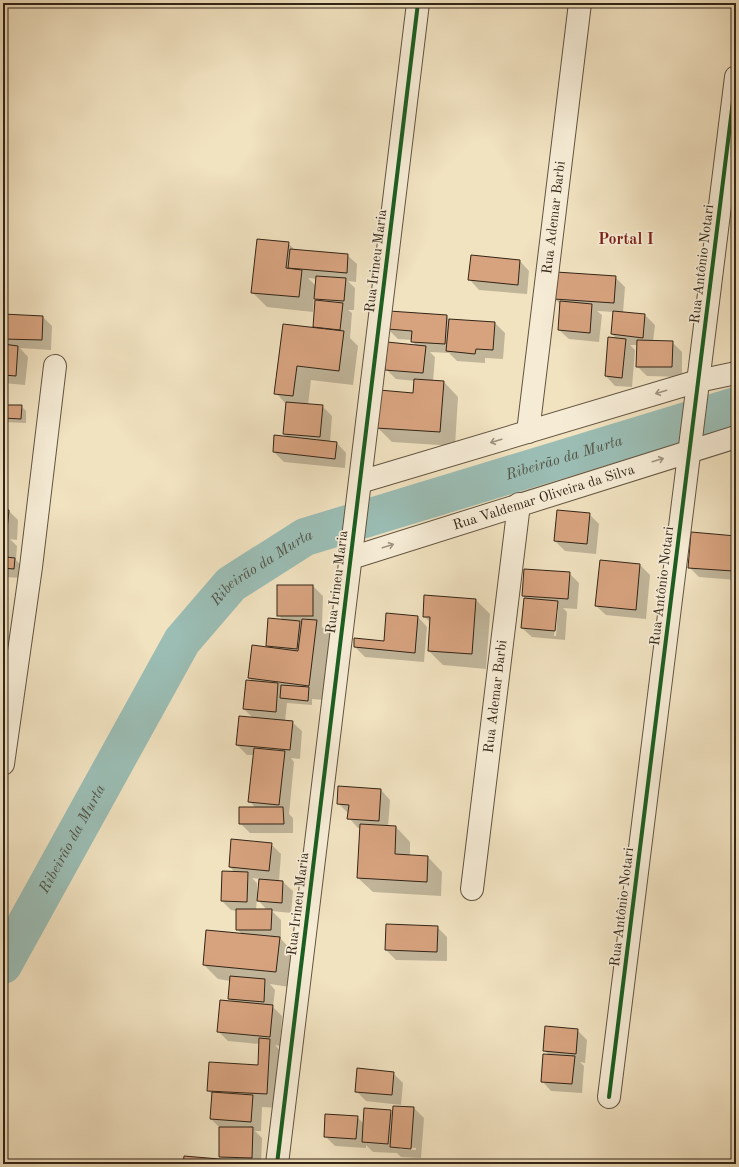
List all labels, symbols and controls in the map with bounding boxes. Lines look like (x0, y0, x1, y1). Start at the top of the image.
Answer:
street label: Rua Ademar Barbi (540, 160, 568, 275)
street label: Rua Antônio Notari (688, 204, 716, 324)
street label: Rua Irineu Maria (363, 209, 389, 313)
district label: Portal I (598, 232, 654, 248)
one-way arrow (655, 389, 668, 396)
water label: Ribeirão da Murta (503, 433, 625, 483)
one-way arrow (490, 438, 503, 445)
one-way arrow (652, 456, 665, 463)
street label: Rua Valdemar Oliveira da Silva (451, 462, 636, 533)
street label: Rua Antônio Notari (648, 526, 676, 646)
water label: Ribeirão da Murta (208, 528, 315, 609)
street label: Rua Irineu Maria (324, 530, 350, 634)
one-way arrow (381, 542, 394, 549)
street label: Rua Ademar Barbi (482, 639, 509, 754)
water label: Ribeirão da Murta (36, 782, 109, 897)
street label: Rua Antônio Notari (608, 847, 636, 967)
street label: Rua Irineu Maria (285, 852, 311, 956)

